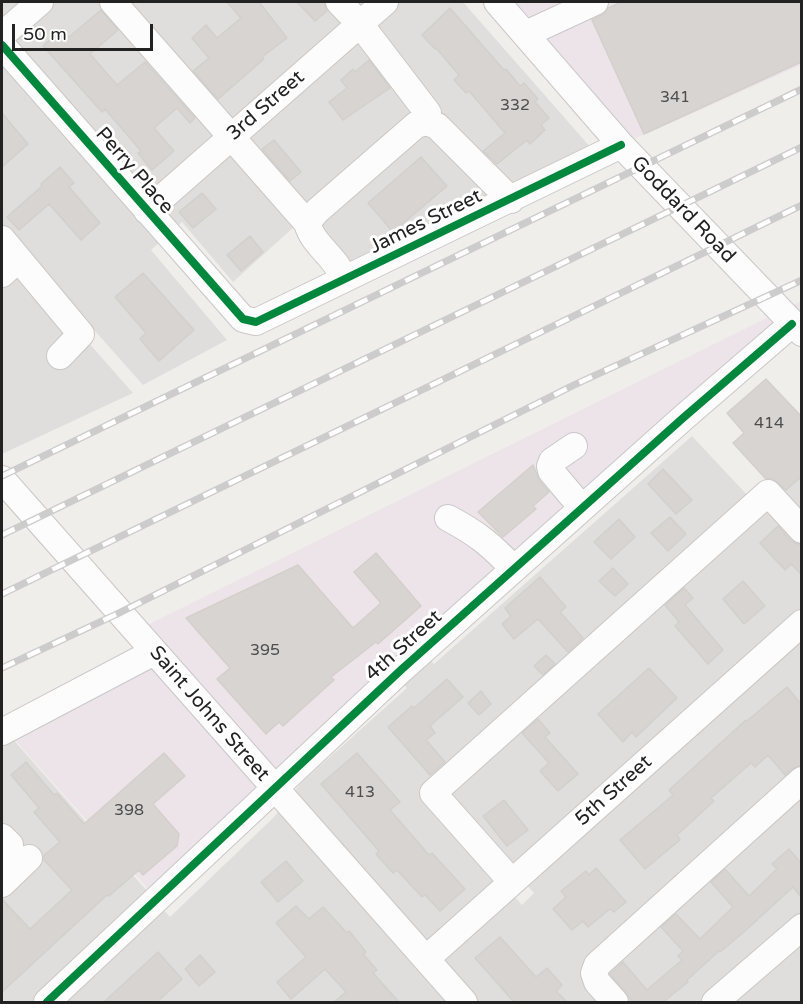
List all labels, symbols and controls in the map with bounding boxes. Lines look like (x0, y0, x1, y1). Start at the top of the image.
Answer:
scale bar (15, 12, 156, 50)
text: 50 m (23, 23, 67, 45)
street label: 3rd Street (222, 66, 310, 146)
house number: 341 (660, 88, 690, 108)
house number: 332 (500, 96, 530, 116)
street label: Perry Place (90, 123, 178, 219)
street label: Goddard Road (626, 152, 740, 268)
street label: James Street (366, 184, 486, 260)
house number: 414 (754, 414, 784, 434)
street label: 4th Street (361, 605, 447, 687)
house number: 395 (250, 641, 280, 661)
street label: Saint Johns Street (144, 642, 274, 786)
street label: 5th Street (571, 750, 657, 832)
house number: 413 (345, 783, 375, 803)
house number: 398 (114, 801, 144, 821)

